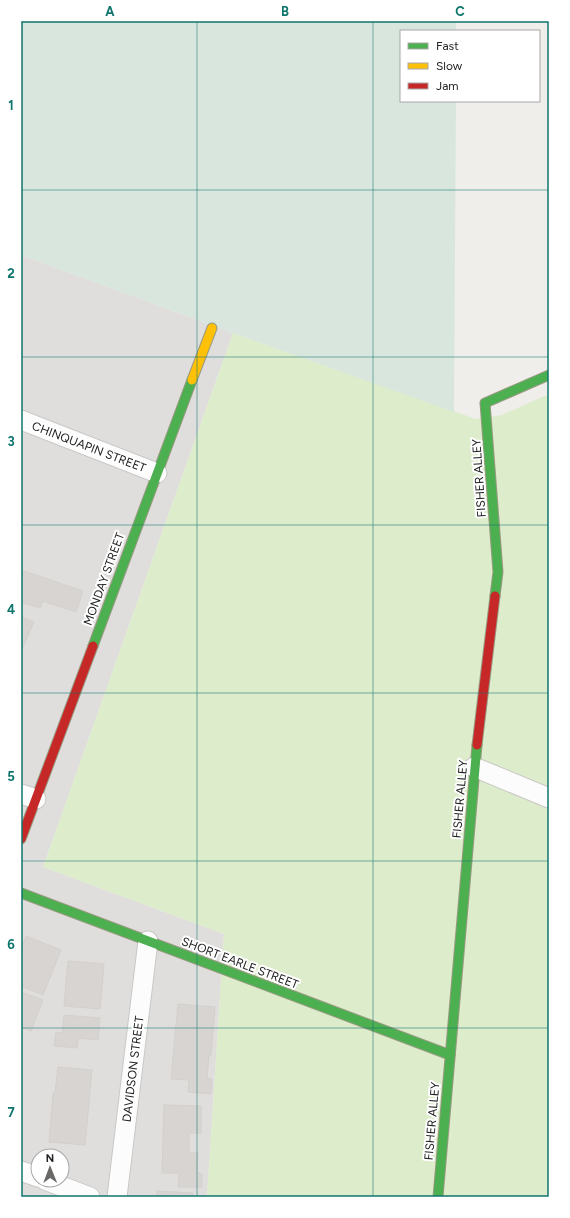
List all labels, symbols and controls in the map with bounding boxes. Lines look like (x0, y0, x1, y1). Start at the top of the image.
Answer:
text: A (105, 4, 115, 19)
text: B (281, 4, 289, 19)
text: C (455, 4, 465, 19)
legend (400, 30, 540, 102)
text: Fast (436, 39, 459, 53)
text: Slow (436, 59, 463, 73)
text: Jam (436, 79, 459, 93)
text: 1 (8, 98, 14, 113)
text: 2 (7, 266, 15, 281)
street label: CHINQUAPIN STREET (30, 419, 148, 475)
text: 3 (7, 434, 15, 449)
street label: FISHER ALLEY (469, 438, 489, 518)
street label: MONDAY STREET (81, 530, 127, 627)
text: 4 (7, 602, 15, 617)
street label: FISHER ALLEY (450, 758, 470, 839)
text: 5 (7, 769, 15, 784)
street label: SHORT EARLE STREET (180, 934, 301, 992)
text: 6 (7, 937, 15, 952)
street label: DAVIDSON STREET (120, 1015, 147, 1123)
street label: FISHER ALLEY (422, 1080, 442, 1161)
text: 7 (7, 1105, 15, 1120)
north arrow (30, 1148, 70, 1188)
text: N (45, 1152, 54, 1165)

